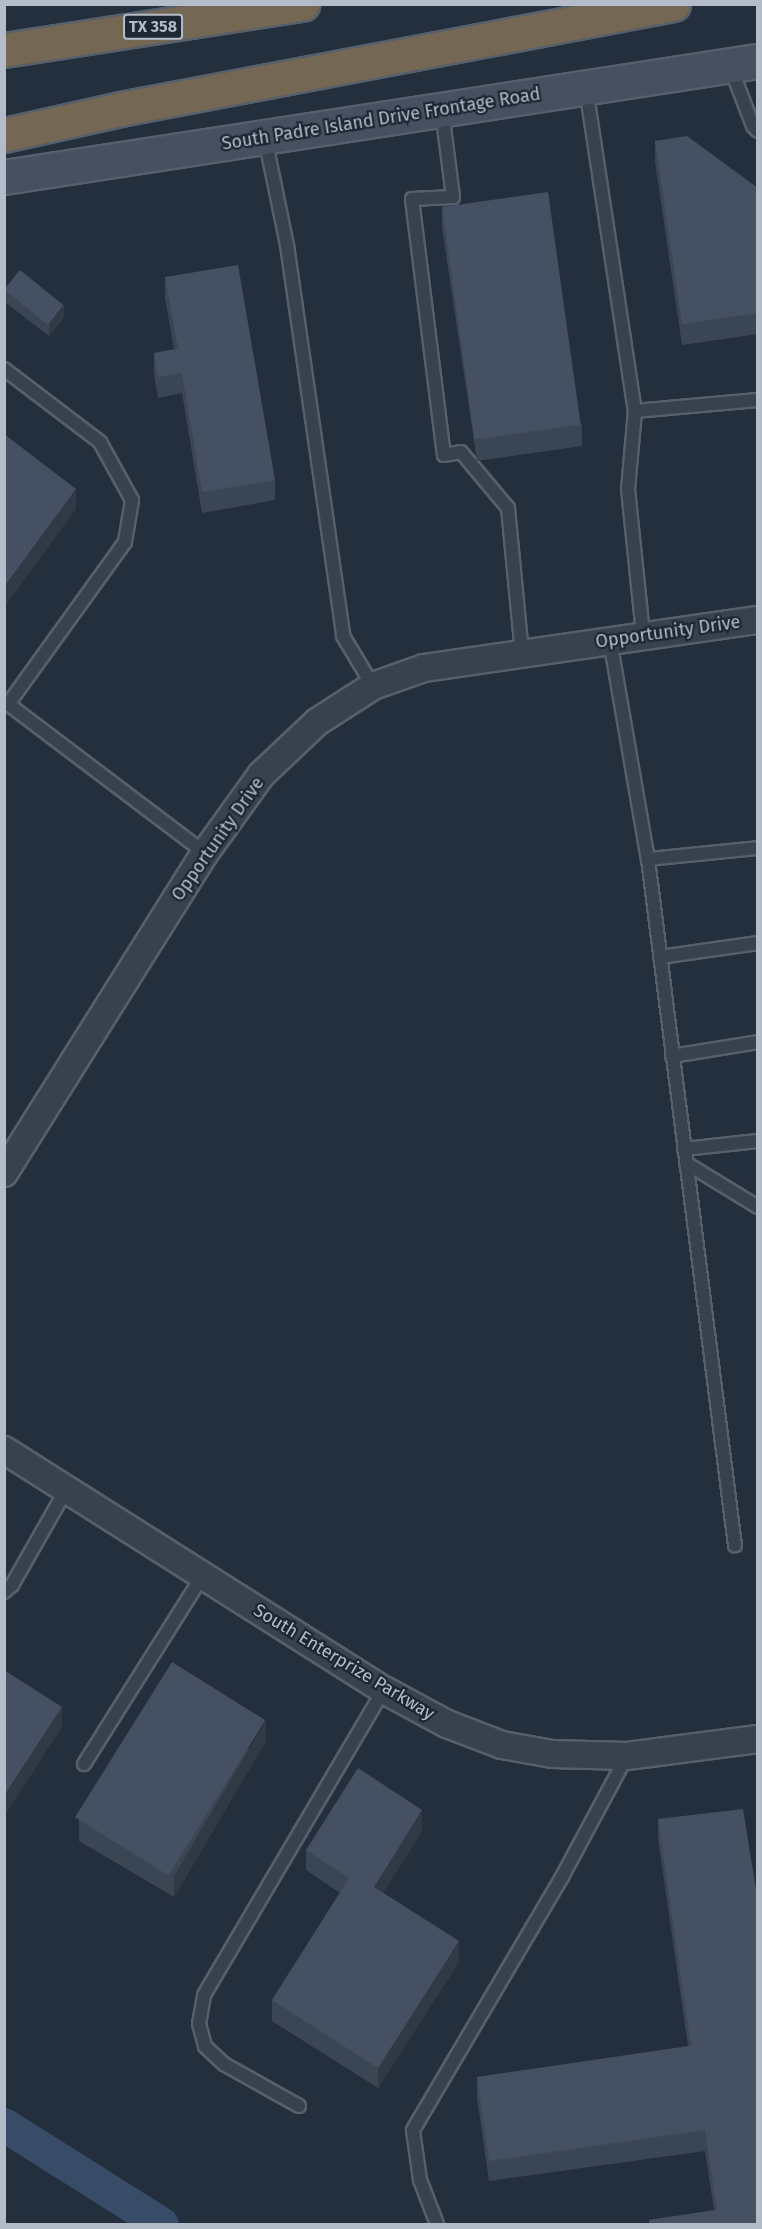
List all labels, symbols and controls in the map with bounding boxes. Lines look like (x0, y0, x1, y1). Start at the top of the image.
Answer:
road number: TX 358 (123, 14, 183, 40)
street label: South Padre Island Drive Frontage Road (220, 83, 542, 155)
street label: Opportunity Drive (594, 611, 742, 653)
street label: Opportunity Drive (167, 773, 269, 905)
street label: South Enterprize Parkway (250, 1599, 438, 1725)

